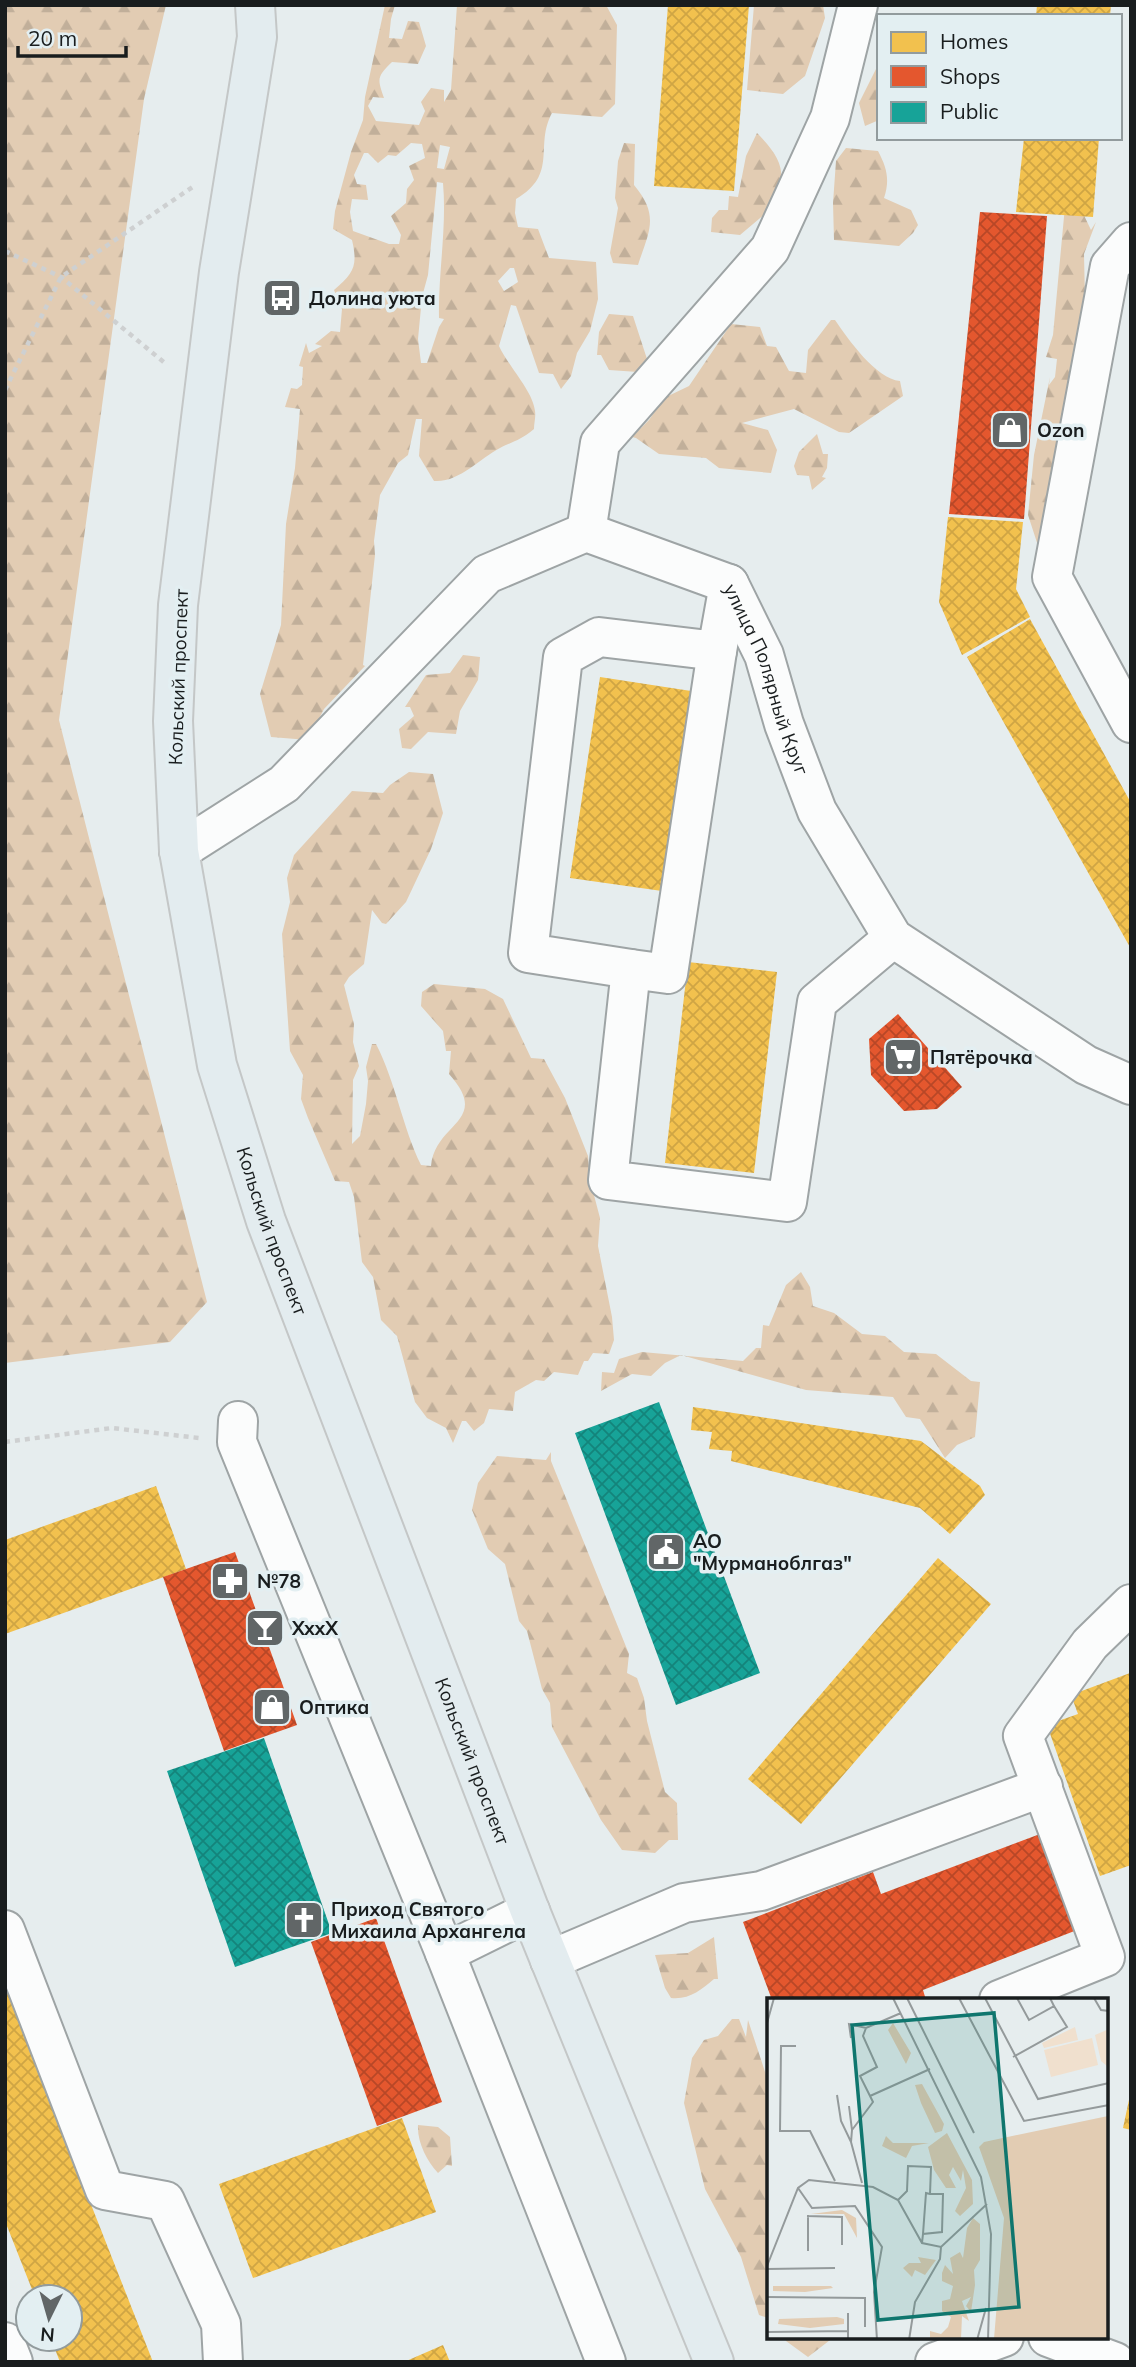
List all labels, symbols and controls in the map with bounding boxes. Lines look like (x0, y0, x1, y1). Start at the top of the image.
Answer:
scale bar (18, 14, 126, 58)
legend (877, 14, 1122, 140)
text: 20 m (28, 25, 77, 51)
text: Homes (940, 28, 1008, 54)
text: Shops (940, 63, 1000, 89)
text: Public (940, 98, 999, 124)
bus stop icon: Долина уюта (261, 277, 303, 319)
place label: Долина уюта (309, 286, 436, 310)
shop icon: Ozon (989, 409, 1031, 451)
place label: Ozon (1037, 418, 1084, 442)
street label: улица Полярный Круг (719, 580, 814, 779)
street label: Кольский проспект (163, 588, 193, 766)
supermarket icon: Пятёрочка (882, 1036, 924, 1078)
place label: Пятёрочка (930, 1045, 1033, 1069)
street label: Кольский проспект (231, 1144, 313, 1319)
place label: AO "Мурманоблгаз" (693, 1529, 852, 1575)
public building icon: AO "Мурманоблгаз" (645, 1531, 687, 1573)
pharmacy icon: №78 (209, 1560, 251, 1602)
place label: №78 (257, 1569, 301, 1593)
bar icon: XxxX (244, 1607, 286, 1649)
place label: XxxX (291, 1616, 338, 1640)
street label: Кольский проспект (430, 1674, 516, 1848)
shop icon: Оптика (251, 1686, 293, 1728)
place label: Оптика (299, 1695, 369, 1719)
place label: Приход Святого Михаила Архангела (331, 1897, 526, 1943)
church icon: Приход Святого Михаила Архангела (283, 1899, 325, 1941)
inset map (767, 1998, 1108, 2339)
north arrow (14, 2283, 84, 2353)
text: N (39, 2322, 56, 2348)

